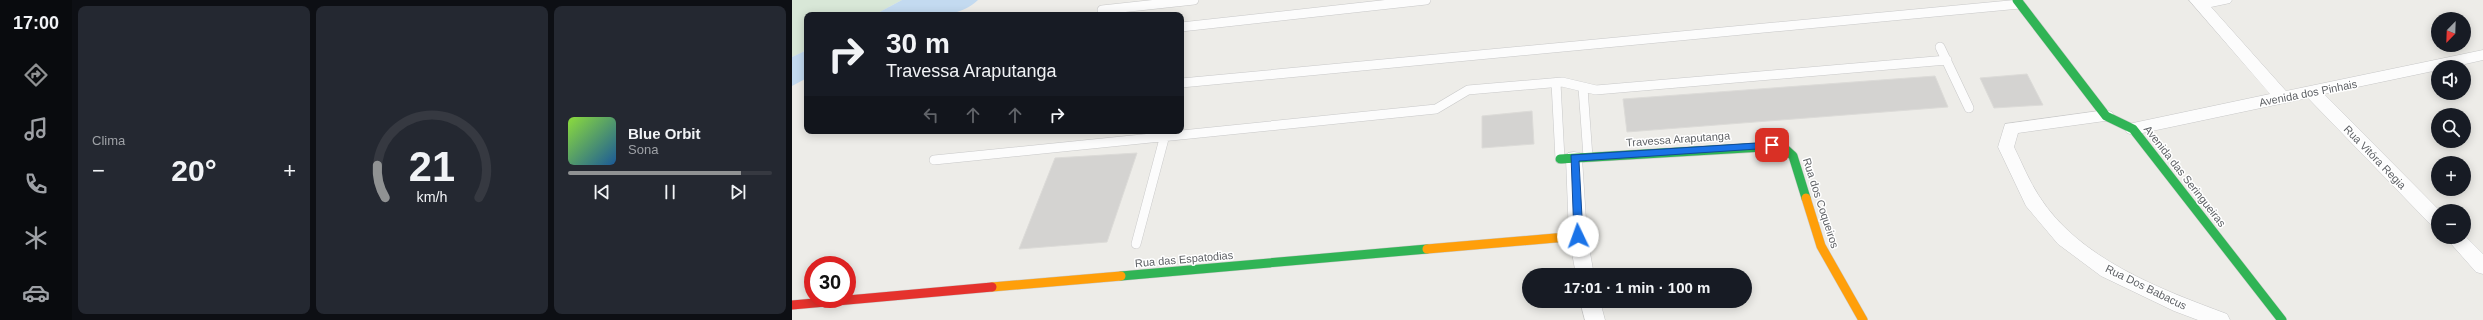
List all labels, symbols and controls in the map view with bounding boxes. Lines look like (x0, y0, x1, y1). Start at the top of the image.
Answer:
north arrow (2431, 12, 2471, 52)
map controls (2431, 12, 2471, 244)
text: 17:00 (13, 13, 59, 33)
icon: right (820, 28, 872, 80)
text: 30 m (886, 28, 950, 59)
button: sound (2431, 60, 2471, 100)
icon: directions (22, 61, 50, 89)
text: Travessa Araputanga (886, 61, 1056, 81)
street label: Avenida dos Pinhais (2258, 78, 2358, 108)
icon: left (920, 104, 942, 126)
icon: ahead (962, 104, 984, 126)
icon: ahead (1004, 104, 1026, 126)
icon: right (1046, 104, 1068, 126)
button: search (2431, 108, 2471, 148)
icon: music (22, 115, 50, 143)
street label: Avenida das Seringueiras (2142, 123, 2229, 229)
street label: Rua Vitóra Regia (2342, 123, 2409, 192)
text: Blue Orbit (628, 125, 701, 142)
pin (1755, 128, 1789, 162)
street label: Travessa Araputanga (1626, 129, 1731, 149)
text: Clima (92, 133, 125, 148)
icon: arrive (1761, 134, 1783, 156)
text: Sona (628, 142, 658, 157)
text: 21 (409, 143, 455, 190)
text: 20° (171, 154, 217, 187)
street label: Rua dos Coqueiros (1801, 156, 1841, 250)
button: + (2431, 156, 2471, 196)
text: − (92, 158, 105, 183)
text: + (283, 158, 296, 183)
icon: phone (22, 170, 50, 198)
icon: previous (591, 181, 613, 203)
icon: pause (659, 181, 681, 203)
icon: next (727, 181, 749, 203)
text: km/h (417, 189, 448, 205)
button: − (2431, 204, 2471, 244)
position arrow (1557, 215, 1599, 257)
icon: climate (22, 224, 50, 252)
street label: Rua das Espatodias (1134, 249, 1234, 269)
speed limit sign: 30 (804, 256, 856, 308)
street label: Rua Dos Babacus (2104, 262, 2189, 312)
icon: car (22, 279, 50, 307)
text: 17:01 · 1 min · 100 m (1564, 279, 1710, 296)

